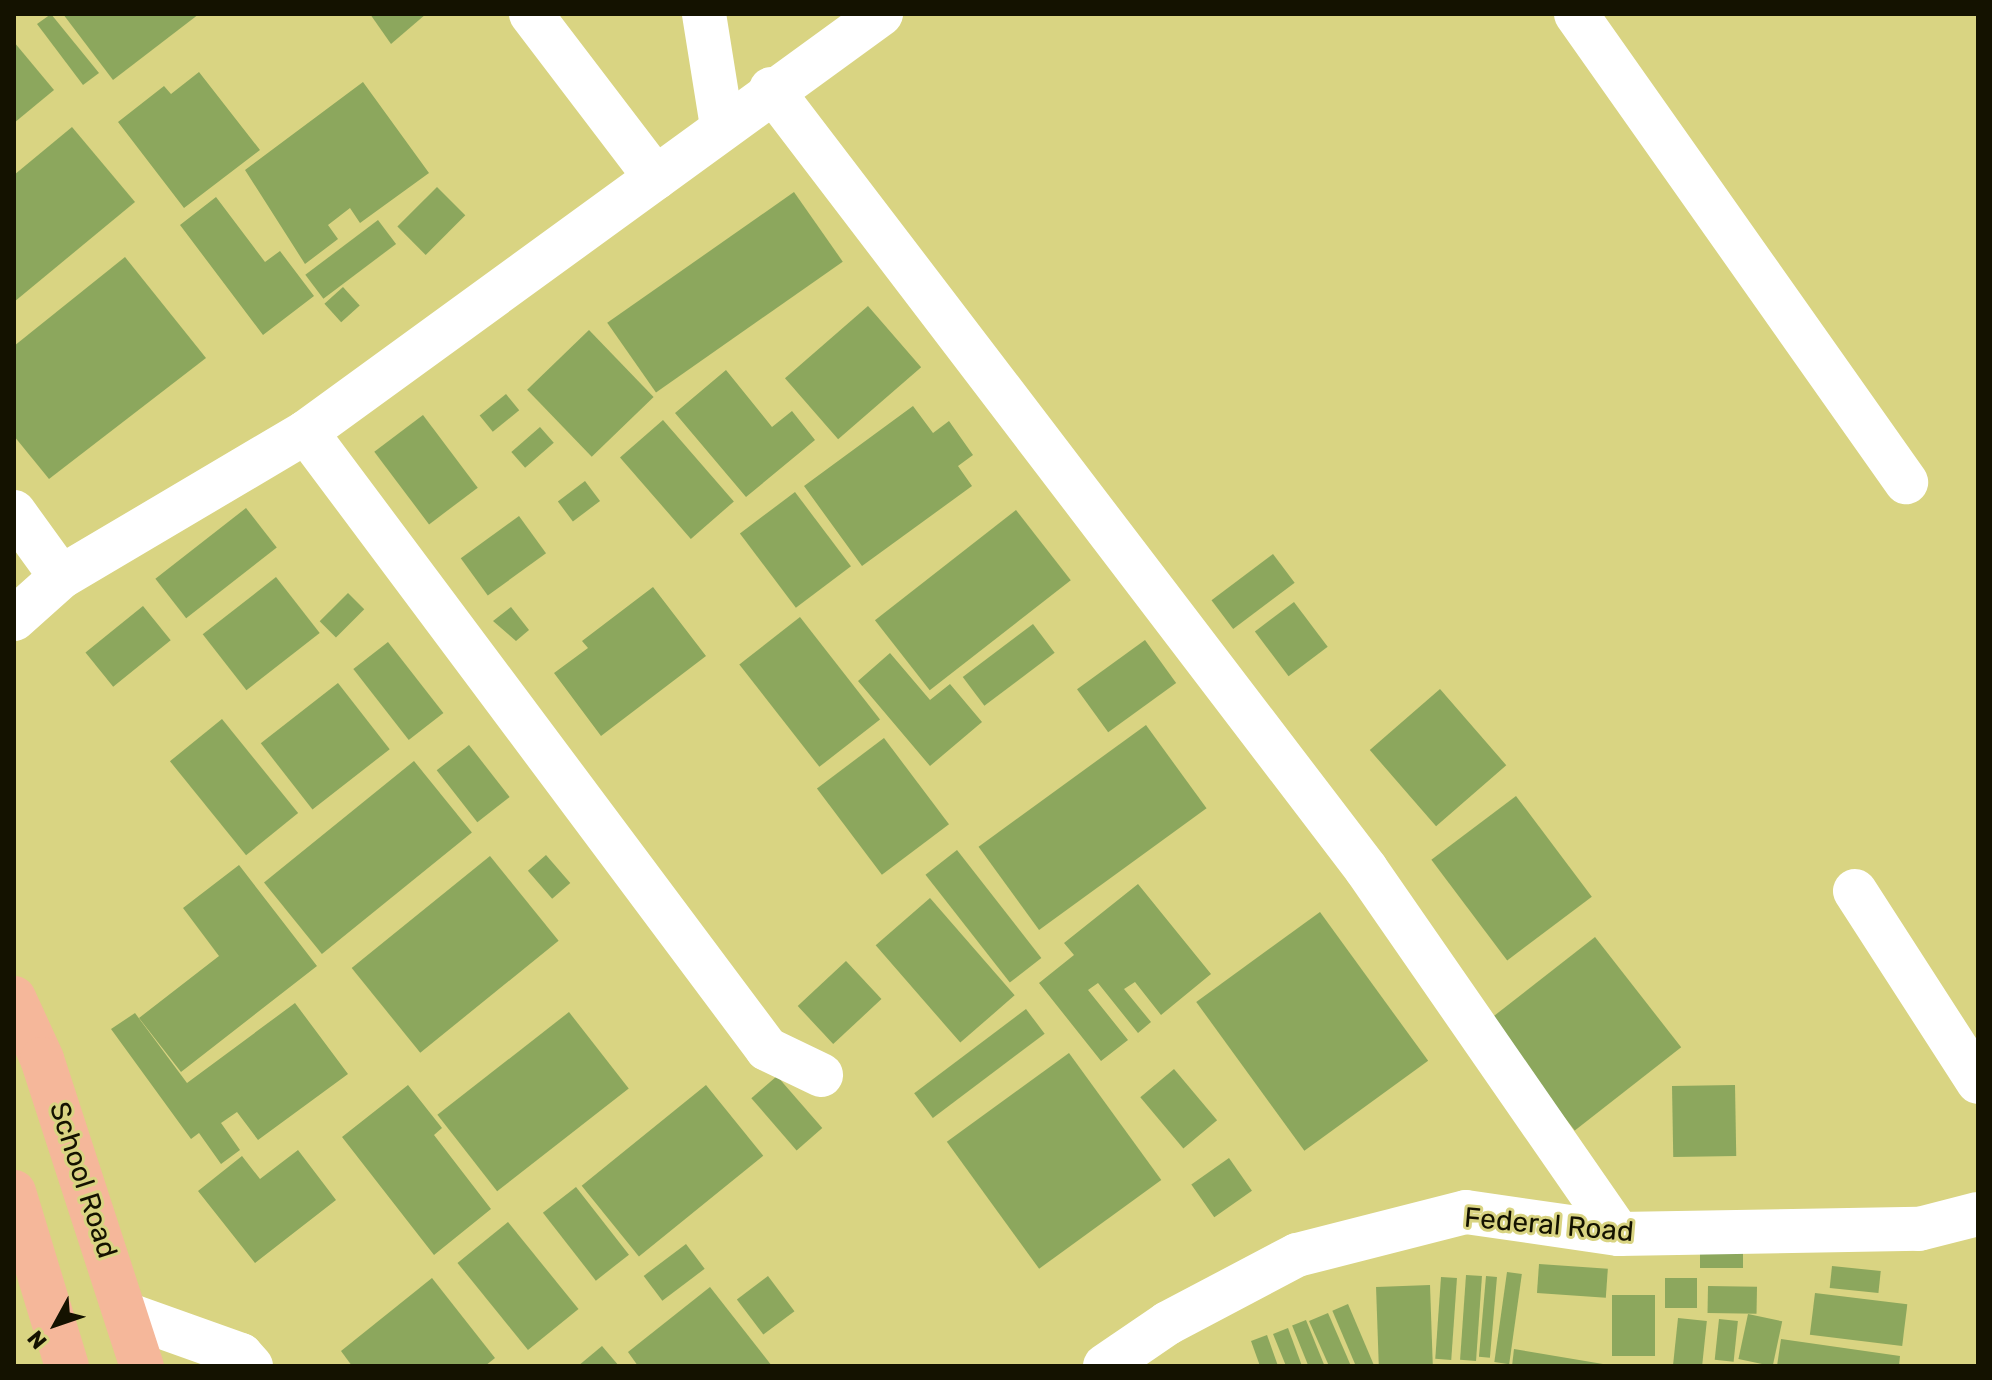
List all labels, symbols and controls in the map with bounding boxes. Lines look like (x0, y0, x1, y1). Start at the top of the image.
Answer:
street label: School Road (42, 1098, 124, 1262)
street label: Federal Road (1463, 1201, 1635, 1249)
north arrow (16, 1284, 96, 1364)
text: N (22, 1325, 53, 1354)

